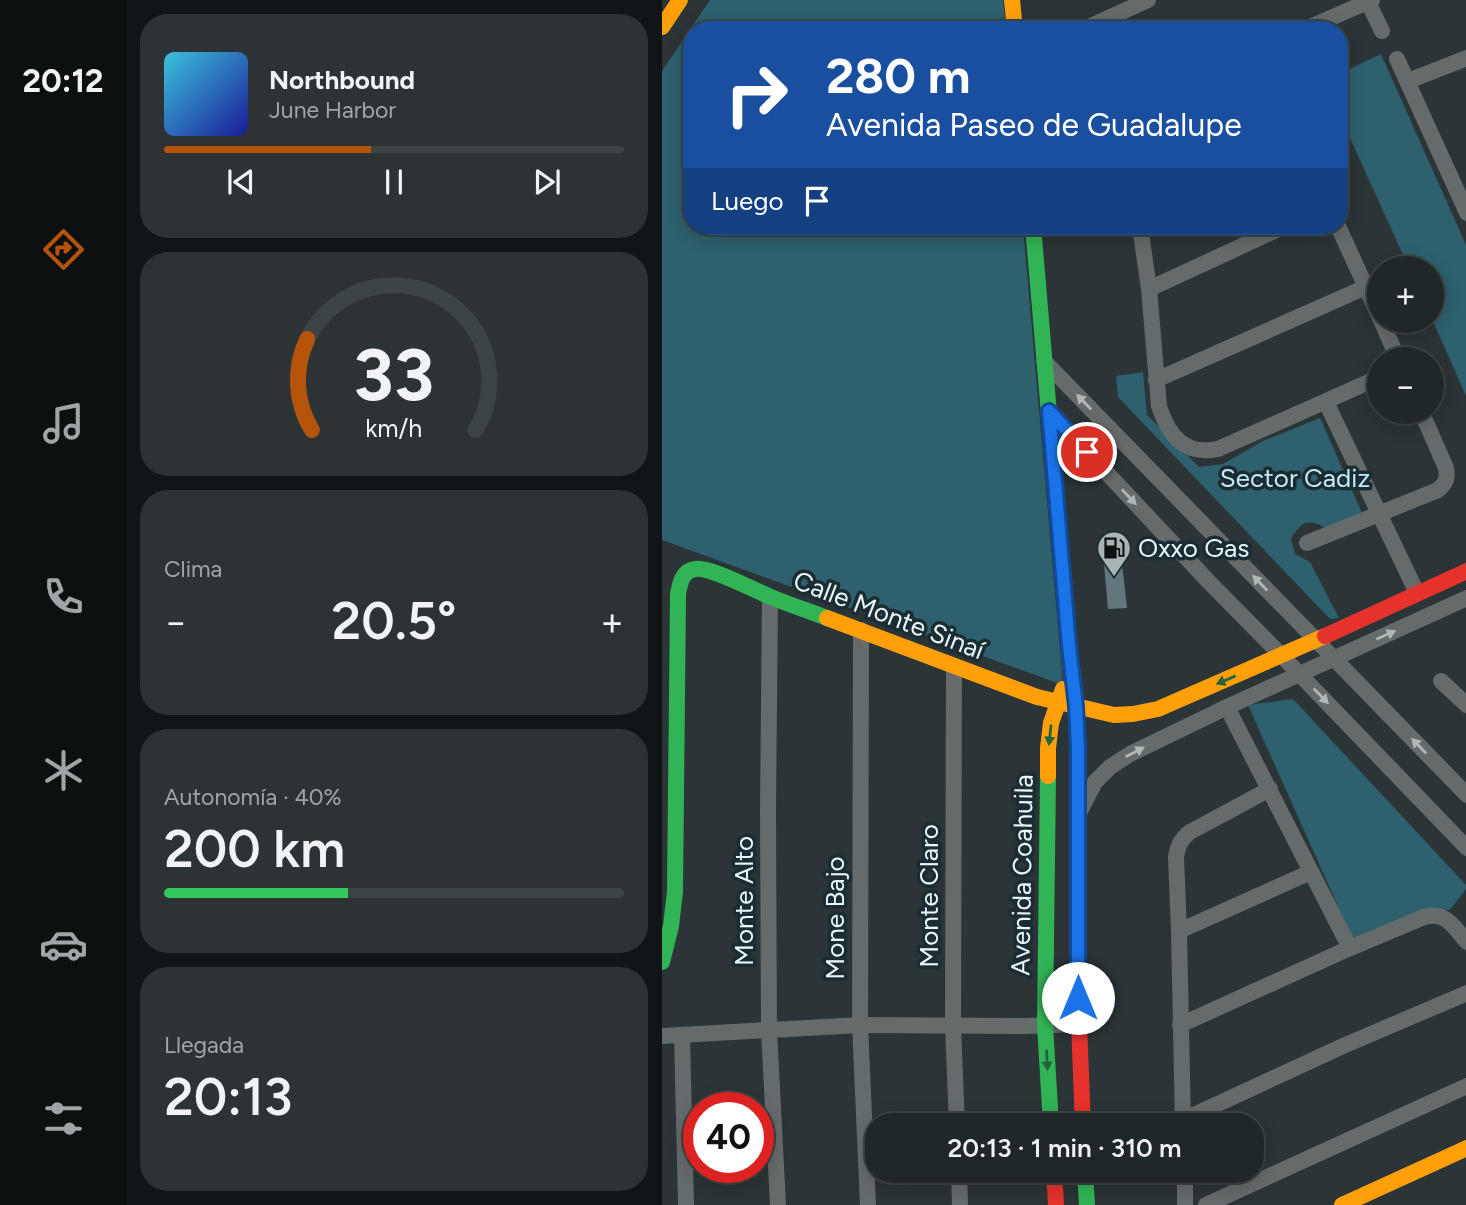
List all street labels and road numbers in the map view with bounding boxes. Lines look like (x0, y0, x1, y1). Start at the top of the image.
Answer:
street label: Calle Monte Sinaí (789, 564, 990, 666)
street label: Avenida Coahuila (1004, 774, 1040, 976)
street label: Monte Claro (913, 824, 945, 968)
street label: Monte Alto (728, 836, 760, 966)
street label: Mone Bajo (819, 856, 851, 980)

